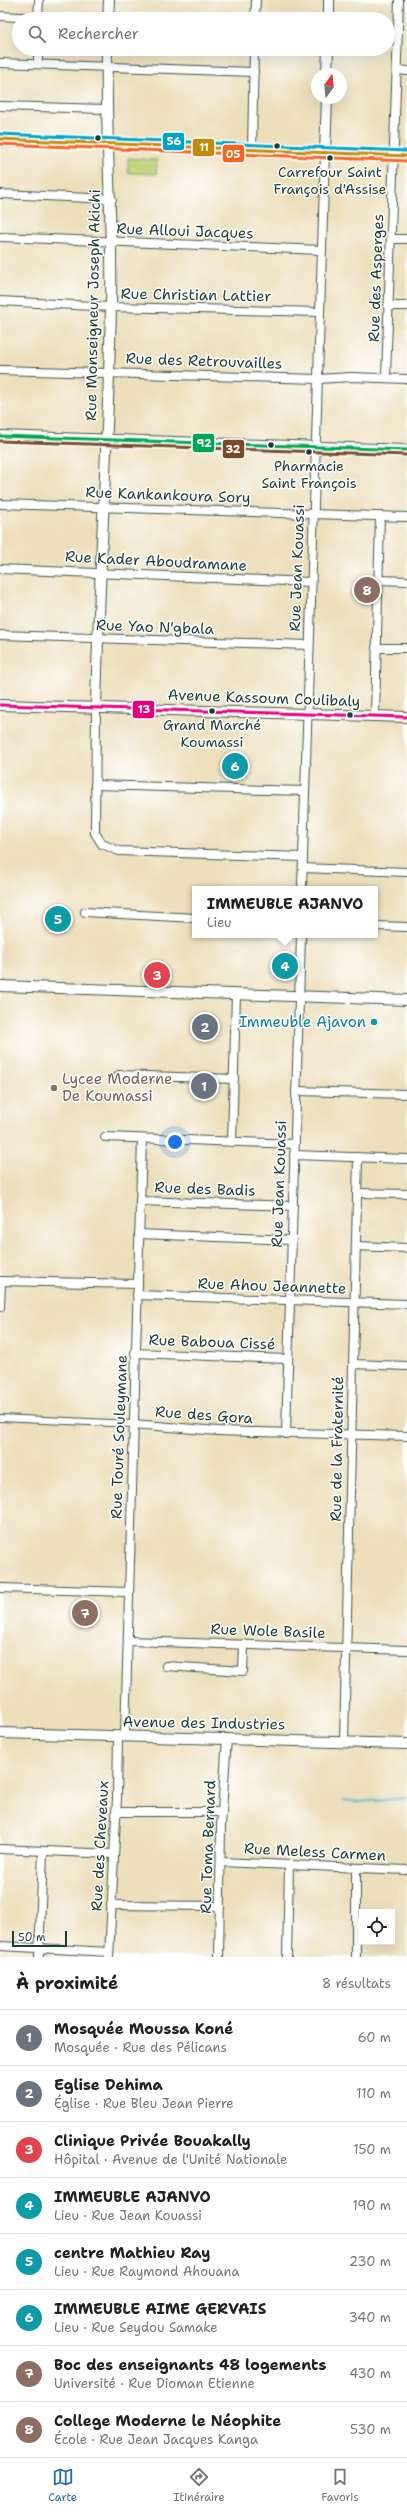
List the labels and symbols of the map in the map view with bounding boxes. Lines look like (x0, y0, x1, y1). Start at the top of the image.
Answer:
north arrow (311, 68, 347, 104)
line badge: 56 (162, 132, 185, 151)
unlabelled marker (93, 133, 103, 143)
text: 56 (167, 134, 182, 149)
line badge: 11 (192, 138, 215, 157)
text: 11 (199, 140, 209, 155)
unlabelled marker (272, 141, 282, 151)
line badge: 05 (222, 144, 245, 163)
text: 05 (226, 147, 240, 162)
marker: Carrefour Saint François d'Assise (325, 153, 335, 163)
place label: Carrefour Saint François d'Assise (273, 163, 387, 198)
street label: Rue Monseigneur Joseph Akichi (81, 189, 105, 421)
street label: Rue des Asperges (364, 214, 388, 342)
street label: Rue Alloui Jacques (116, 219, 254, 243)
street label: Rue Christian Lattier (120, 284, 272, 306)
street label: Rue des Retrouvailles (125, 348, 283, 374)
line badge: 92 (192, 433, 215, 453)
text: 92 (196, 436, 212, 451)
line badge: 32 (222, 439, 245, 459)
unlabelled marker (266, 440, 276, 450)
text: 32 (225, 442, 241, 457)
marker: Pharmacie Saint François (304, 447, 314, 457)
place label: Pharmacie Saint François (261, 457, 357, 492)
street label: Rue Kankankoura Sory (85, 482, 251, 508)
street label: Rue Jean Kouassi (285, 504, 309, 632)
street label: Rue Kader Aboudramane (64, 546, 248, 576)
pin: 8 (354, 575, 380, 605)
street label: Rue Yao N'gbala (96, 615, 215, 639)
street label: Avenue Kassoum Coulibaly (167, 685, 361, 711)
line badge: 13 (132, 700, 155, 719)
text: 13 (138, 702, 151, 717)
marker: Grand Marché Koumassi (207, 706, 217, 716)
unlabelled marker (345, 710, 355, 720)
place label: Grand Marché Koumassi (163, 716, 261, 751)
pin: 6 (222, 751, 248, 781)
pin: 5 (45, 904, 71, 934)
pin: 4 (272, 951, 298, 981)
pin: 3 (144, 960, 170, 990)
pin: 2 (192, 1012, 218, 1042)
place label: Immeuble Ajavon (239, 1012, 366, 1032)
marker: Immeuble Ajavon (369, 1017, 379, 1027)
place label: Lycee Moderne De Koumassi (62, 1069, 173, 1106)
pin: 1 (191, 1071, 217, 1101)
marker: Lycee Moderne De Koumassi (49, 1083, 59, 1093)
street label: Rue Jean Kouassi (267, 1120, 291, 1248)
your location (165, 1132, 185, 1152)
street label: Rue des Badis (154, 1177, 256, 1201)
street label: Rue Ahou Jeannette (197, 1273, 347, 1299)
street label: Rue Baboua Cissé (148, 1330, 276, 1354)
street label: Rue Touré Souleymane (106, 1355, 132, 1519)
street label: Rue de la Fraternité (326, 1376, 348, 1522)
street label: Rue des Gora (154, 1402, 254, 1428)
pin: 7 (72, 1598, 98, 1628)
street label: Rue Wole Basile (210, 1619, 326, 1643)
street label: Avenue des Industries (122, 1712, 286, 1734)
street label: Rue Toma Bernard (196, 1779, 220, 1914)
street label: Rue des Cheveaux (87, 1780, 113, 1912)
street label: Rue Meless Carmen (243, 1838, 387, 1866)
scale bar (12, 1929, 67, 1948)

